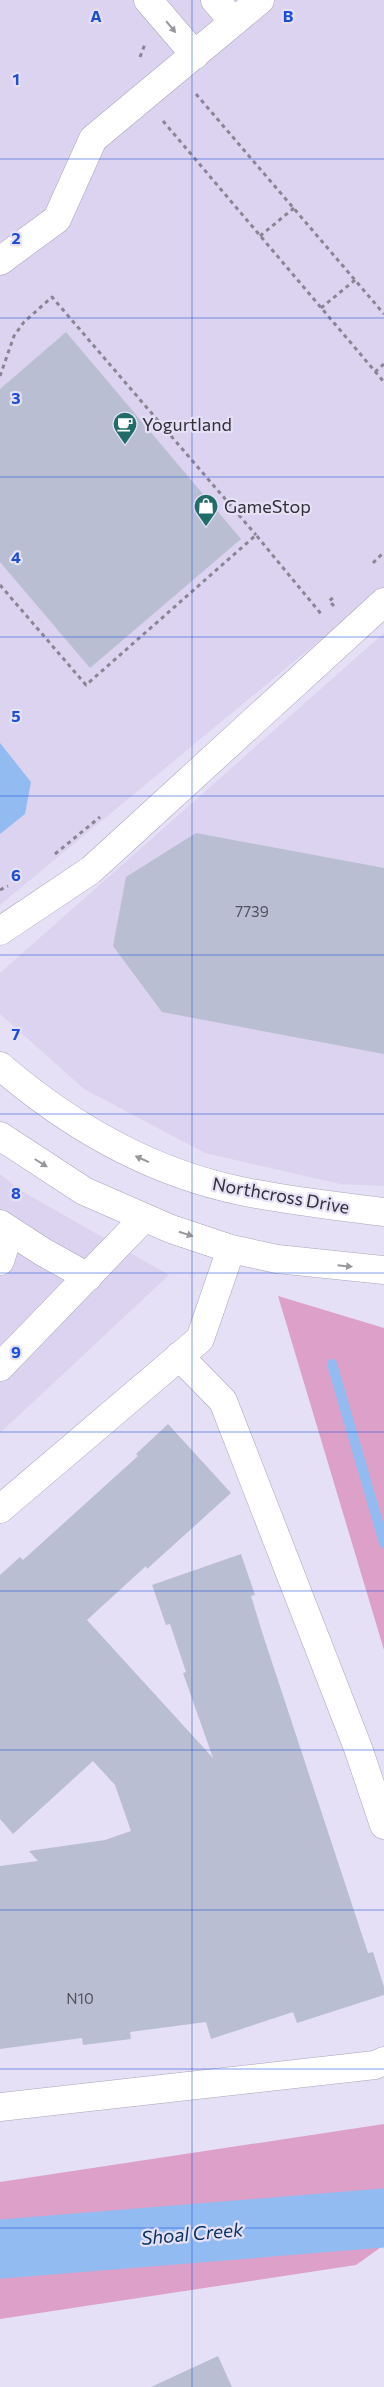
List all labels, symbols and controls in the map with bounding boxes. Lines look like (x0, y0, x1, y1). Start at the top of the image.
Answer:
text: A (90, 6, 102, 25)
text: B (283, 6, 294, 25)
one-way arrow (166, 21, 177, 34)
text: 1 (12, 69, 20, 88)
text: 2 (11, 228, 21, 247)
text: 3 (11, 388, 21, 407)
cafe icon: Yogurtland (112, 411, 138, 445)
place label: Yogurtland (142, 413, 232, 435)
shop icon: GameStop (193, 493, 219, 527)
place label: GameStop (224, 495, 311, 517)
text: 4 (11, 547, 21, 566)
text: 5 (11, 706, 21, 725)
text: 6 (11, 865, 21, 884)
house number: 7739 (235, 902, 269, 920)
text: 7 (12, 1024, 21, 1043)
one-way arrow (135, 1154, 149, 1162)
one-way arrow (34, 1159, 47, 1168)
street label: Northcross Drive (211, 1172, 351, 1218)
text: 8 (11, 1183, 21, 1202)
one-way arrow (179, 1231, 194, 1239)
one-way arrow (337, 1262, 353, 1270)
text: 9 (11, 1342, 21, 1361)
house number: N10 (66, 1989, 94, 2007)
water label: Shoal Creek (140, 2217, 245, 2249)

